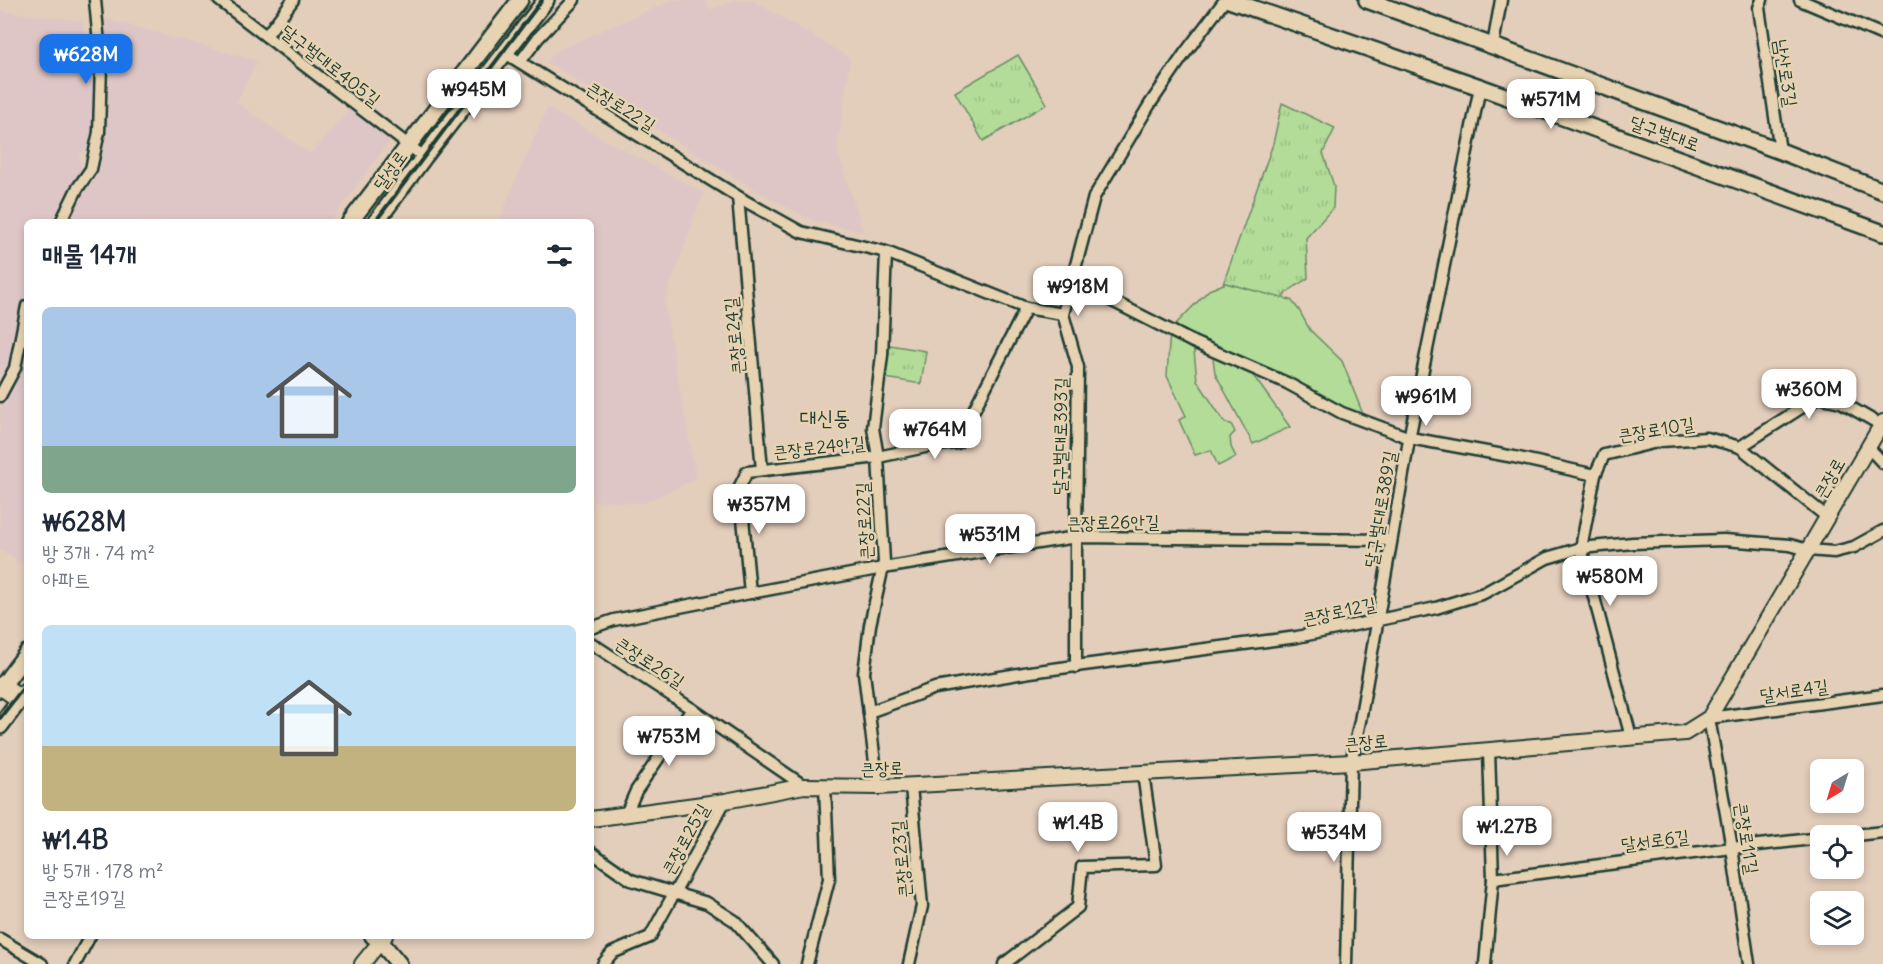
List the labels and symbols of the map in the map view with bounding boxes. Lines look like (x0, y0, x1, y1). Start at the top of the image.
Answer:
street label: 달구벌대로405길 (277, 19, 386, 111)
pin: ₩628M (44, 34, 128, 85)
street label: 남산로3길 (1769, 38, 1803, 109)
pin: ₩945M (432, 69, 516, 120)
street label: 큰장로22길 (582, 76, 660, 137)
pin: ₩571M (1509, 79, 1593, 130)
street label: 달구벌대로 (1627, 110, 1703, 156)
street label: 달성로 (368, 146, 412, 194)
pin: ₩918M (1036, 266, 1120, 317)
street label: 큰장로24길 (718, 296, 750, 376)
pin: ₩360M (1767, 369, 1851, 420)
street label: 달구벌대로393길 (1047, 376, 1073, 495)
pin: ₩961M (1384, 376, 1468, 427)
district label: 대신동 (800, 404, 850, 431)
pin: ₩764M (893, 409, 977, 460)
street label: 큰장로10길 (1616, 412, 1696, 446)
street label: 큰장로24안길 (772, 431, 867, 463)
street label: 달구벌대로389길 (1358, 448, 1402, 569)
street label: 큰장로 (1808, 453, 1850, 503)
street label: 큰장로22길 (850, 481, 878, 560)
pin: ₩357M (717, 484, 801, 535)
street label: 큰장로26안길 (1066, 510, 1160, 534)
pin: ₩531M (948, 514, 1032, 565)
pin: ₩580M (1568, 556, 1652, 607)
street label: 큰장로12길 (1300, 592, 1379, 630)
street label: 큰장로26길 (611, 631, 689, 693)
street label: 달서로4길 (1759, 674, 1830, 706)
pin: ₩753M (627, 716, 711, 767)
street label: 큰장로 (1343, 729, 1389, 755)
street label: 큰장로 (860, 756, 904, 780)
north arrow (1810, 759, 1864, 813)
street label: 큰장로25길 (656, 799, 714, 879)
street label: 큰장로11길 (1730, 801, 1764, 876)
pin: ₩1.4B (1036, 802, 1120, 853)
pin: ₩1.27B (1458, 806, 1556, 857)
pin: ₩534M (1292, 812, 1376, 863)
street label: 큰장로23길 (886, 819, 916, 899)
street label: 달서로6길 (1620, 824, 1691, 856)

